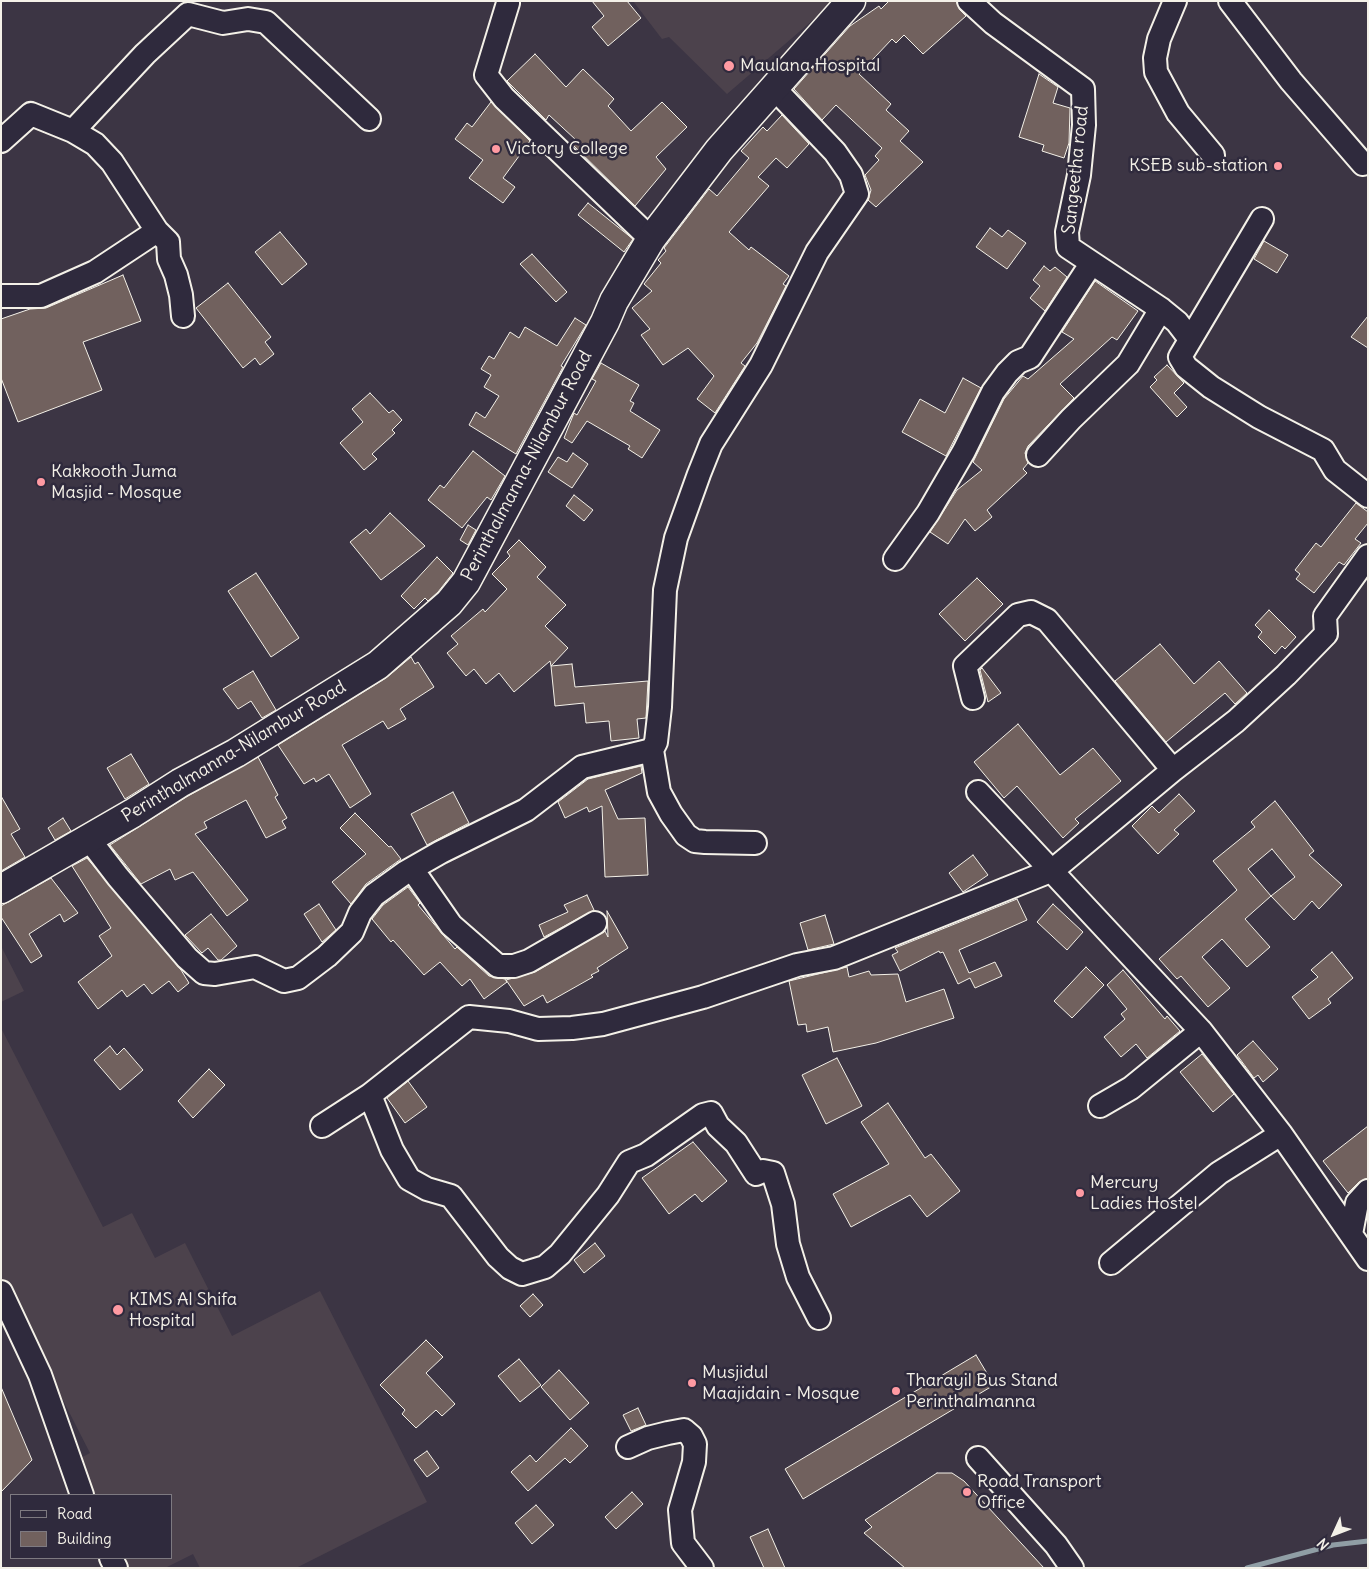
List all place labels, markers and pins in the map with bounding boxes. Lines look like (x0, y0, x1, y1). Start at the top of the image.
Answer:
place label: Maulana Hospital (740, 55, 880, 77)
marker: Maulana Hospital (722, 59, 736, 73)
place label: Victory College (506, 138, 628, 160)
marker: Victory College (490, 143, 502, 155)
place label: KSEB sub-station (1129, 155, 1268, 177)
marker: KSEB sub-station (1272, 160, 1284, 172)
place label: Kakkooth Juma Masjid - Mosque (51, 461, 182, 504)
marker: Kakkooth Juma Masjid - Mosque (35, 476, 47, 488)
place label: Mercury Ladies Hostel (1090, 1172, 1197, 1214)
marker: Mercury Ladies Hostel (1074, 1187, 1086, 1199)
place label: KIMS Al Shifa Hospital (129, 1289, 237, 1332)
marker: KIMS Al Shifa Hospital (111, 1303, 125, 1317)
place label: Musjidul Maajidain - Mosque (702, 1362, 859, 1405)
place label: Tharayil Bus Stand Perinthalmanna (906, 1370, 1058, 1412)
marker: Musjidul Maajidain - Mosque (686, 1377, 698, 1389)
marker: Tharayil Bus Stand Perinthalmanna (890, 1385, 902, 1397)
place label: Road Transport Office (977, 1471, 1102, 1514)
marker: Road Transport Office (961, 1486, 973, 1498)

